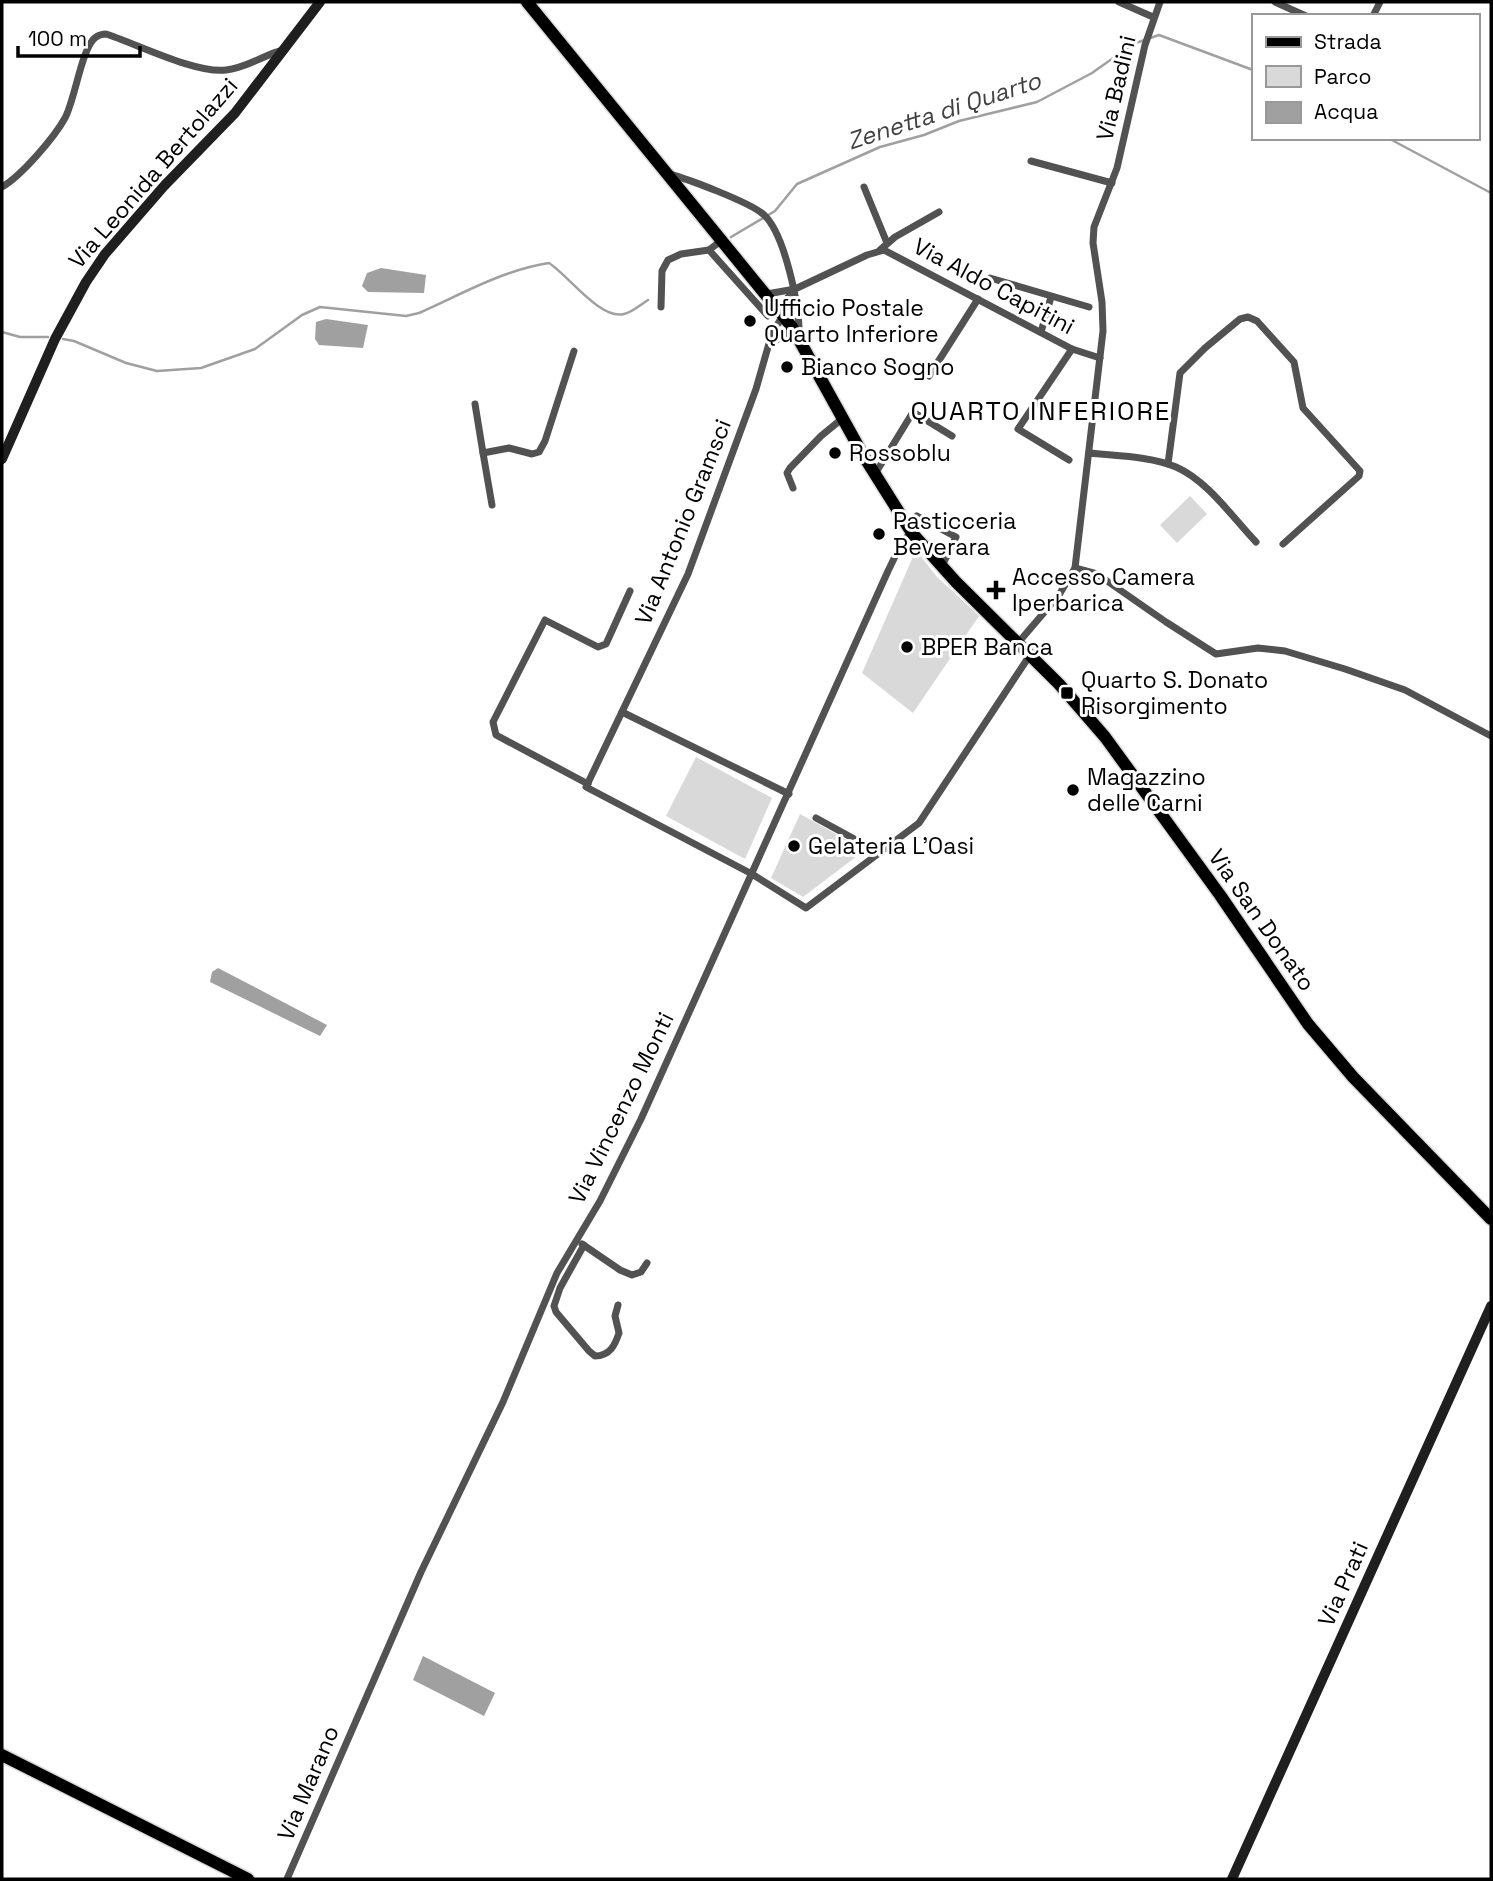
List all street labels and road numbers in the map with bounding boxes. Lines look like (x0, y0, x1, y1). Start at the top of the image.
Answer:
street label: Via Badini (1089, 32, 1143, 144)
street label: Via Leonida Bertolazzi (62, 71, 244, 275)
street label: Via Aldo Capitini (908, 231, 1080, 341)
street label: Via Antonio Gramsci (628, 415, 738, 629)
street label: Via San Donato (1202, 843, 1322, 997)
street label: Via Vincenzo Monti (562, 1007, 680, 1209)
street label: Via Prati (1311, 1537, 1375, 1631)
street label: Via Marano (270, 1721, 346, 1845)

